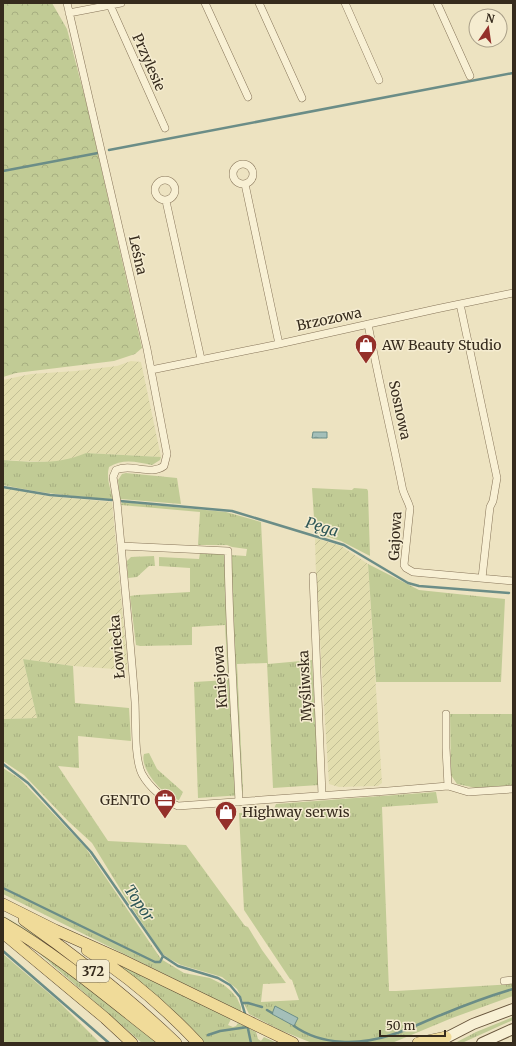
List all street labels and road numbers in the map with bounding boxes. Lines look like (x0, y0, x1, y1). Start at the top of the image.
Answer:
street label: Przylesie (128, 30, 170, 94)
street label: Leśna (125, 234, 151, 277)
street label: Brzozowa (295, 303, 364, 335)
street label: Sosnowa (385, 379, 415, 442)
street label: Gajowa (385, 510, 405, 561)
street label: Łowiecka (105, 614, 129, 680)
street label: Kniejowa (209, 645, 231, 709)
street label: Myśliwska (294, 649, 316, 722)
road number: 372 (77, 960, 109, 982)

